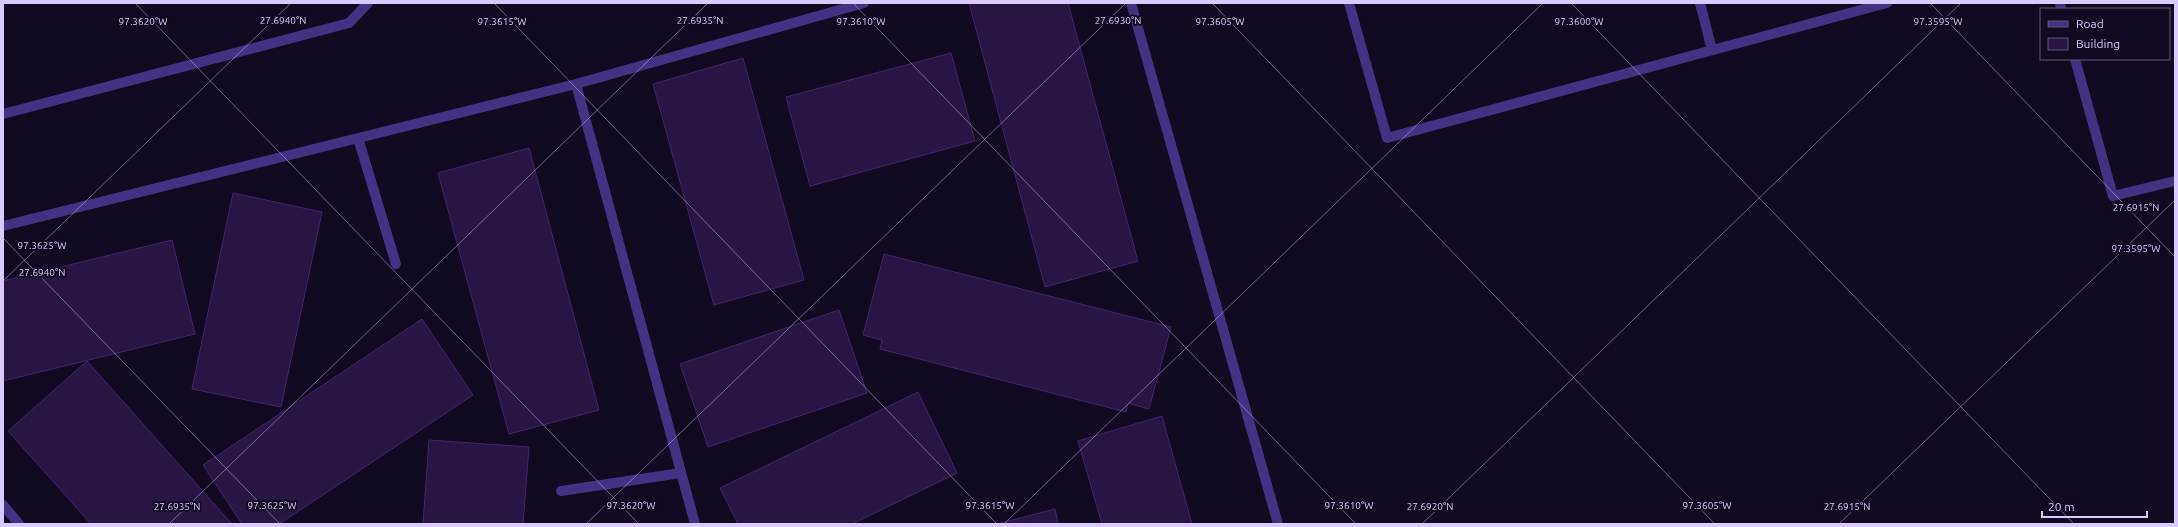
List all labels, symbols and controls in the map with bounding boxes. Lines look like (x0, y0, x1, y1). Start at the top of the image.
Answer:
legend (2040, 8, 2170, 60)
text: 27.6940°N (260, 15, 306, 26)
text: 27.6935°N (677, 15, 723, 26)
text: 27.6930°N (1095, 15, 1141, 26)
text: 97.3620°W (119, 16, 167, 27)
text: 97.3615°W (478, 16, 526, 27)
text: 97.3610°W (837, 16, 885, 27)
text: 97.3605°W (1196, 16, 1244, 27)
text: 97.3600°W (1555, 16, 1603, 27)
text: 97.3595°W (1914, 16, 1962, 27)
text: Road (2076, 17, 2104, 30)
text: Building (2076, 37, 2120, 50)
text: 27.6915°N (2113, 202, 2159, 213)
text: 97.3625°W (18, 240, 66, 251)
text: 97.3595°W (2112, 243, 2160, 254)
text: 27.6940°N (19, 267, 65, 278)
scale bar (2042, 493, 2147, 519)
text: 97.3625°W (248, 500, 296, 511)
text: 97.3620°W (607, 500, 655, 511)
text: 97.3615°W (966, 500, 1014, 511)
text: 97.3610°W (1325, 500, 1373, 511)
text: 97.3605°W (1683, 500, 1731, 511)
text: 20 m (2048, 500, 2075, 513)
text: 27.6935°N (154, 501, 200, 512)
text: 27.6920°N (1407, 501, 1453, 512)
text: 27.6915°N (1824, 501, 1870, 512)

